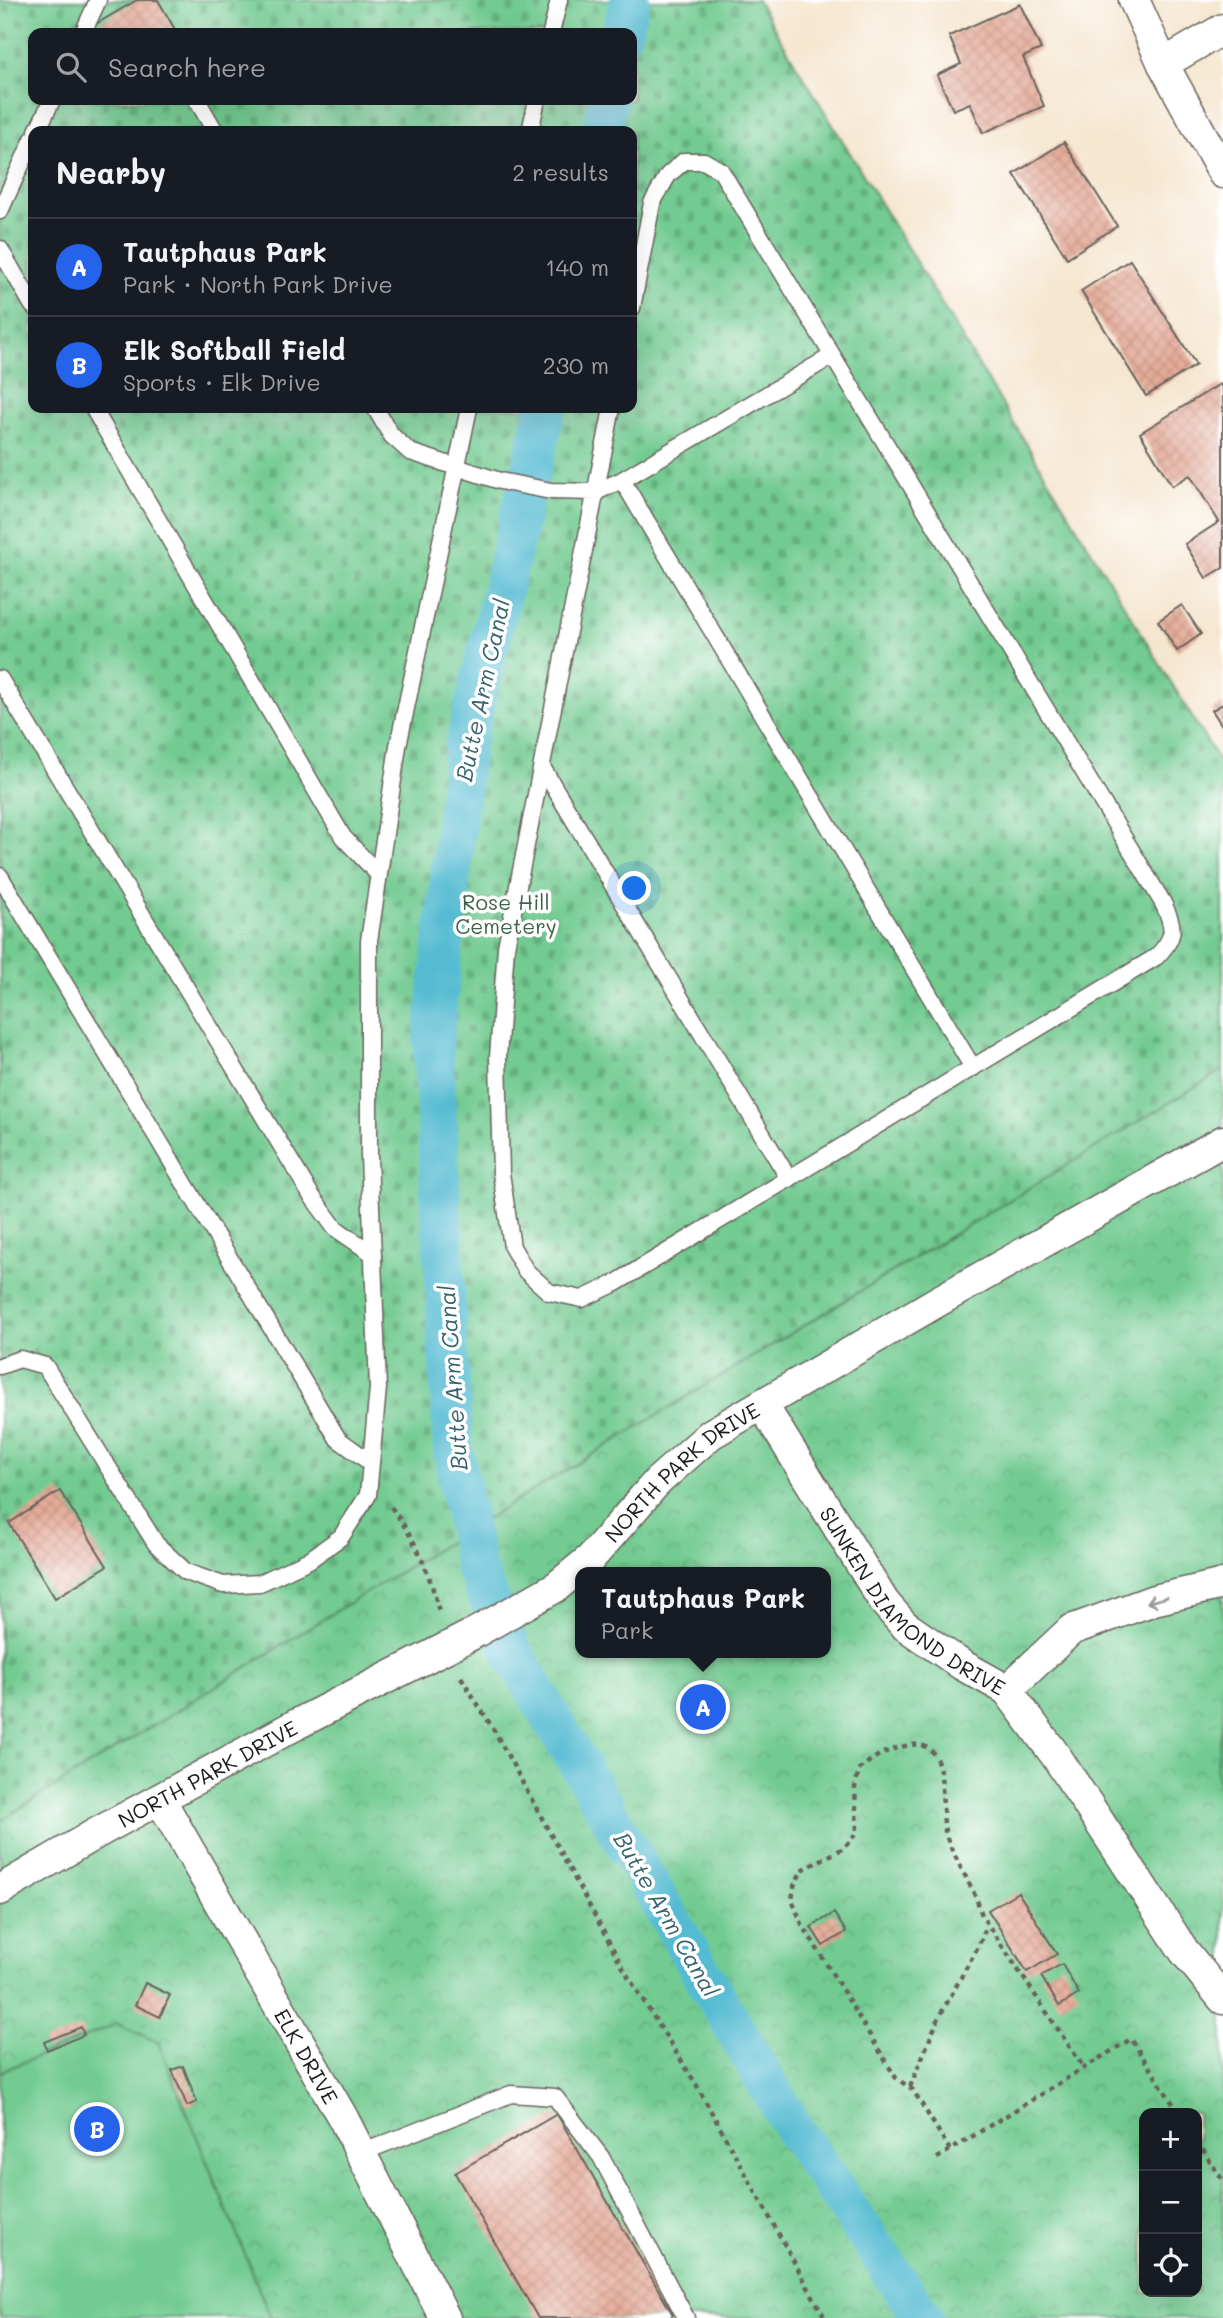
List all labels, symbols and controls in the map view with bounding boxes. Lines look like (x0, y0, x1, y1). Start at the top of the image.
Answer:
search box (28, 28, 637, 105)
icon: search (52, 48, 90, 86)
text: Search here (108, 50, 266, 84)
text: Nearby (56, 152, 166, 192)
text: 2 results (512, 157, 609, 187)
text: Tautphaus Park (123, 235, 327, 269)
text: A (71, 252, 87, 282)
text: 140 m (545, 252, 609, 282)
text: Park · North Park Drive (123, 269, 393, 299)
text: Elk Softball Field (123, 333, 345, 367)
text: B (71, 350, 87, 380)
text: 230 m (543, 350, 609, 380)
text: Sports · Elk Drive (123, 367, 321, 397)
water label: Butte Arm Canal (448, 596, 516, 784)
your location (617, 871, 651, 905)
park label: Rose Hill Cemetery (455, 888, 557, 939)
water label: Butte Arm Canal (431, 1284, 473, 1472)
street label: NORTH PARK DRIVE (598, 1395, 764, 1547)
street label: SUNKEN DIAMOND DRIVE (815, 1501, 1011, 1700)
popup (575, 1567, 831, 1658)
text: Tautphaus Park (601, 1581, 805, 1615)
one-way arrow (1146, 1594, 1168, 1607)
text: Park (601, 1615, 653, 1645)
pin: A (680, 1681, 726, 1733)
street label: NORTH PARK DRIVE (113, 1713, 302, 1833)
water label: Butte Arm Canal (608, 1826, 726, 2002)
street label: ELK DRIVE (269, 2003, 345, 2108)
pin: B (74, 2103, 120, 2155)
map controls (1139, 2108, 1202, 2297)
button: + (1139, 2108, 1202, 2171)
button: − (1139, 2171, 1202, 2234)
button: locate (1139, 2234, 1202, 2297)

